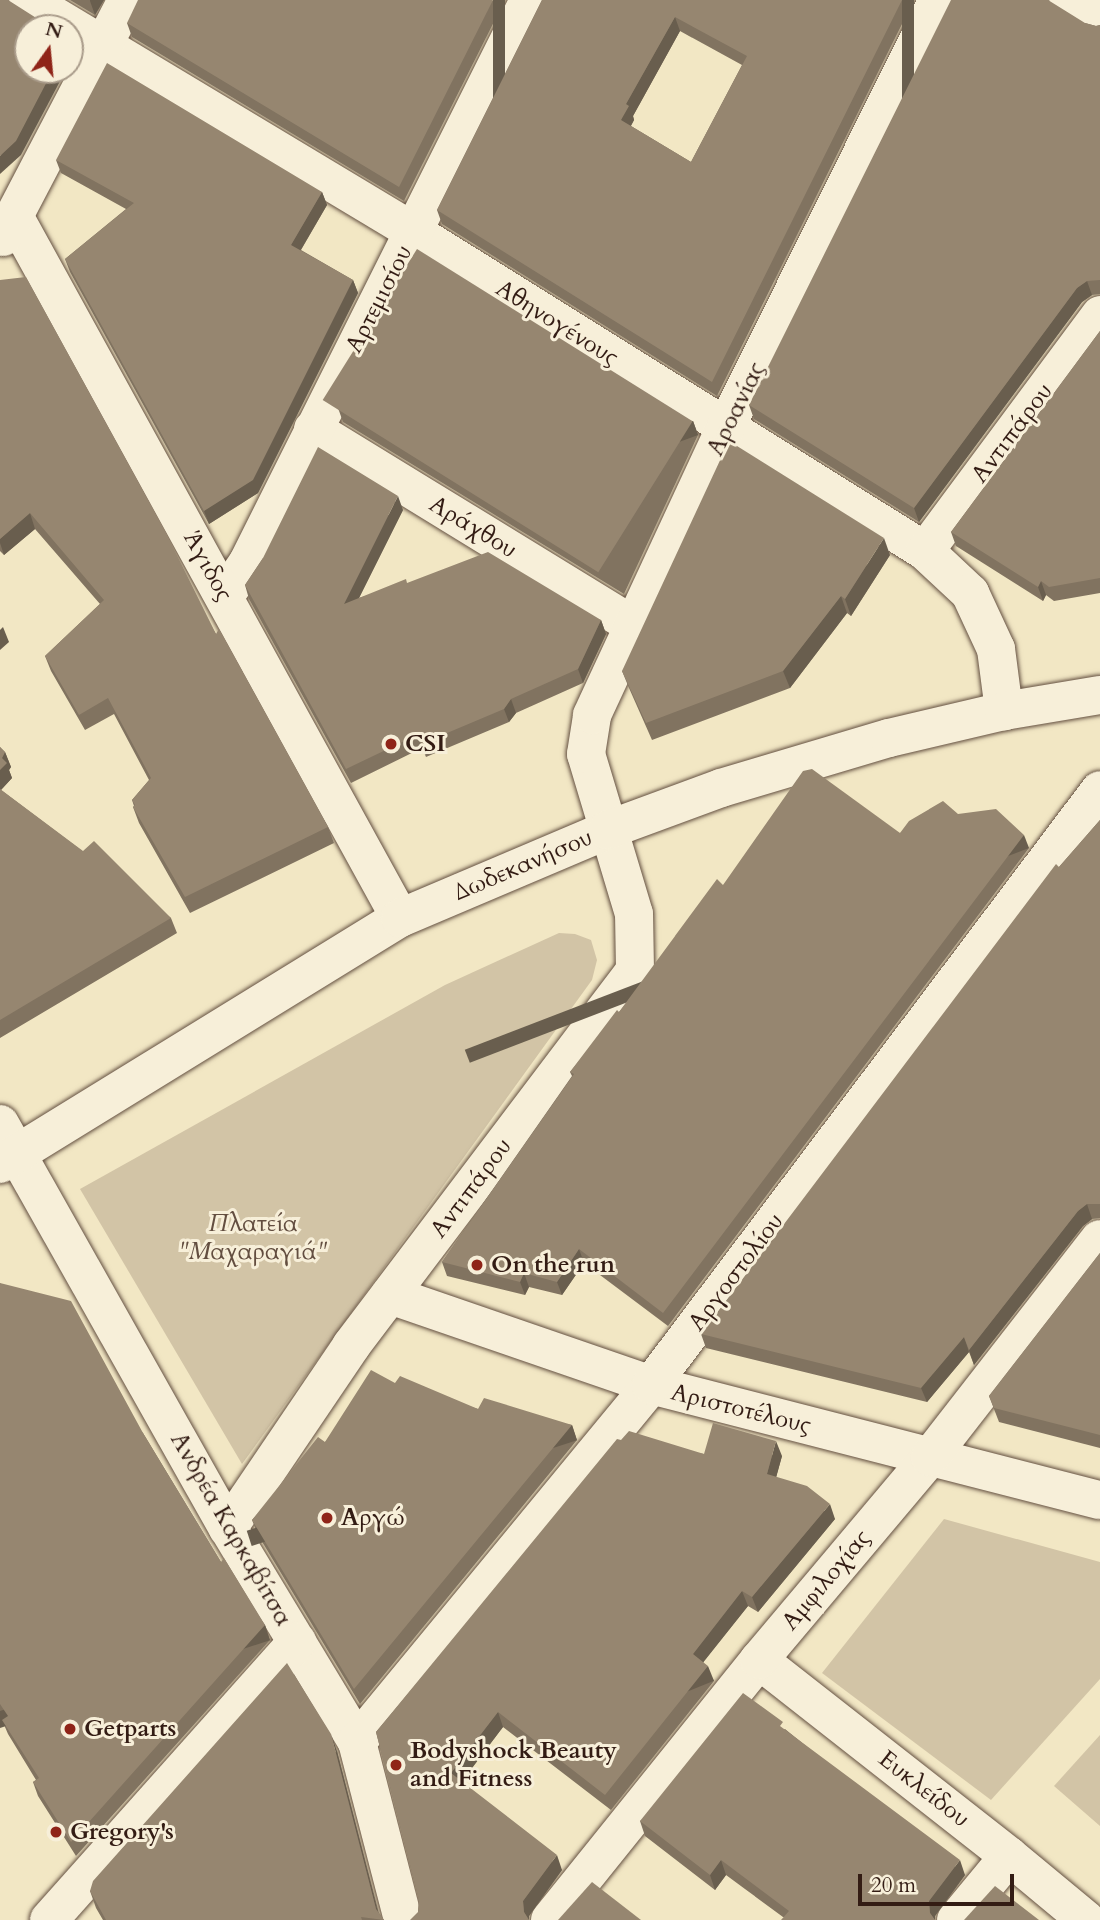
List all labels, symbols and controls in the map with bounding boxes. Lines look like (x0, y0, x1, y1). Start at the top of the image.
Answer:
north arrow (14, 14, 84, 84)
text: N (43, 16, 65, 45)
street label: Αρτεμισίου (340, 240, 418, 358)
street label: Αθηνογένους (490, 274, 624, 372)
street label: Αροανίας (701, 357, 771, 461)
street label: Αντιπάρου (965, 377, 1059, 489)
street label: Αράχθου (424, 490, 522, 564)
street label: Άγιδος (177, 526, 239, 606)
place label: CSI (405, 730, 446, 758)
marker: CSI (383, 736, 399, 752)
street label: Δωδεκανήσου (449, 823, 597, 907)
street label: Αντιπάρου (424, 1132, 518, 1244)
street label: Αργοστολίου (682, 1207, 790, 1337)
park label: Πλατεία "Μαχαραγιά" (179, 1210, 327, 1266)
place label: On the run (491, 1251, 615, 1279)
marker: On the run (469, 1257, 485, 1273)
street label: Αριστοτέλους (668, 1378, 814, 1440)
street label: Ανδρέα Καρκαβίτσα (164, 1427, 298, 1631)
place label: Αργώ (341, 1504, 405, 1532)
marker: Αργώ (319, 1510, 335, 1526)
street label: Αμφιλοχίας (776, 1524, 876, 1636)
place label: Getparts (84, 1715, 176, 1743)
marker: Getparts (62, 1721, 78, 1737)
place label: Bodyshock Beauty and Fitness (410, 1737, 617, 1793)
street label: Ευκλείδου (873, 1745, 975, 1833)
marker: Bodyshock Beauty and Fitness (388, 1757, 404, 1773)
place label: Gregory's (70, 1818, 174, 1846)
marker: Gregory's (48, 1824, 64, 1840)
scale bar (862, 1860, 1018, 1904)
text: 20 m (871, 1871, 916, 1900)

